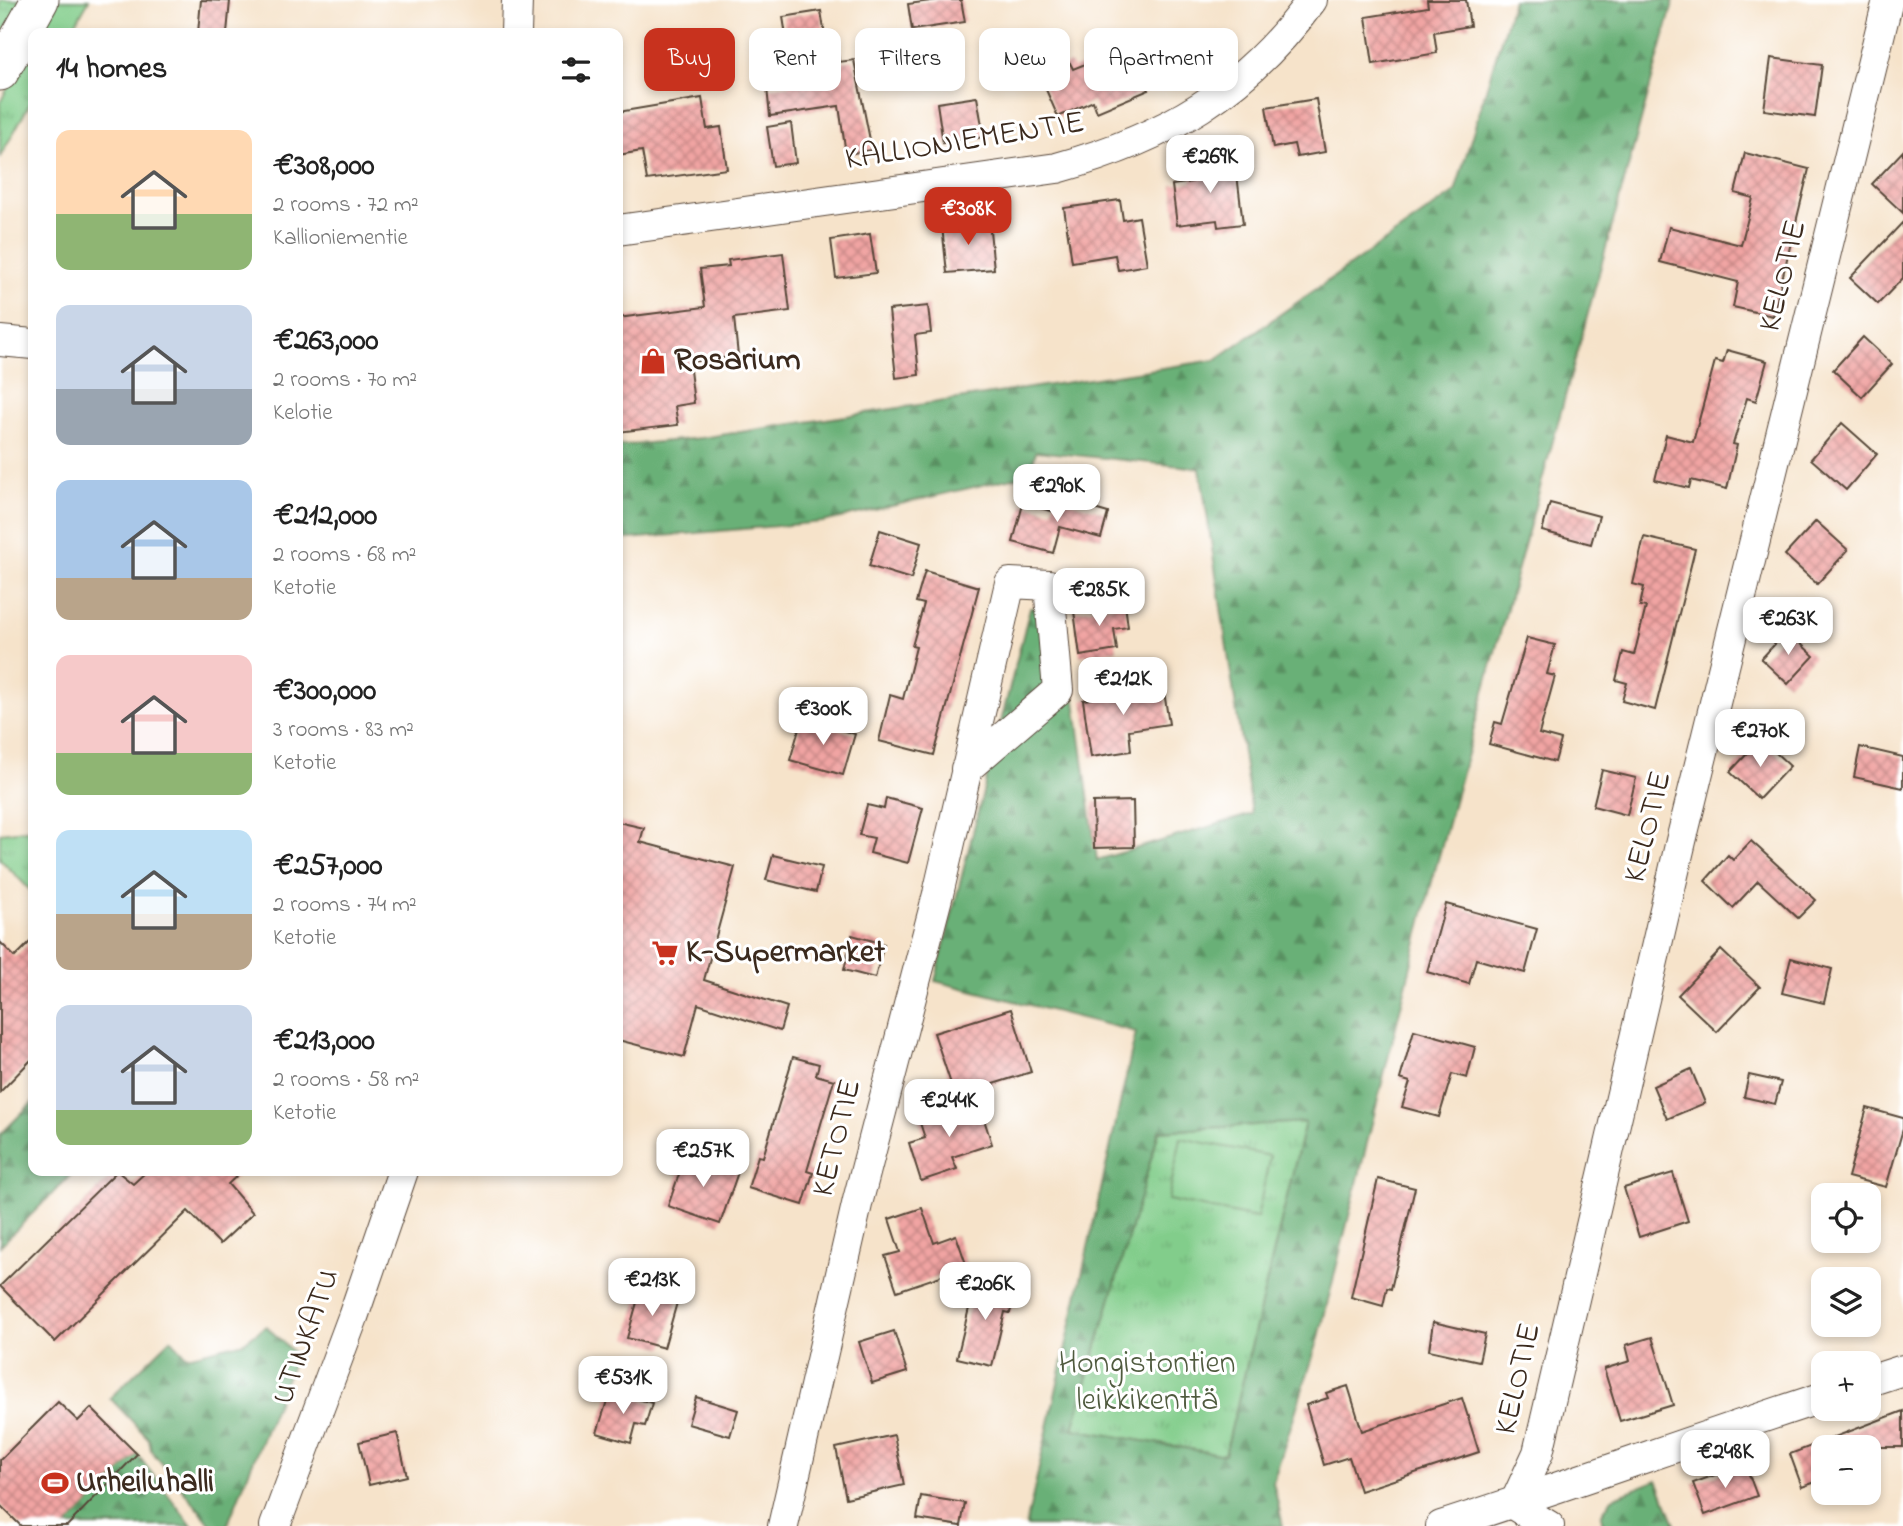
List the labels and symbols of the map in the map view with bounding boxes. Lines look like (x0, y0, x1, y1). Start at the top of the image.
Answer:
street label: KALLIONIEMENTIE (842, 100, 1088, 184)
pin: €269K (1161, 136, 1259, 195)
pin: €308K (919, 188, 1017, 247)
street label: KELOTIE (1748, 215, 1820, 337)
place label: Rosarium (674, 338, 801, 385)
shop icon: Rosarium (638, 346, 668, 376)
pin: €290K (1008, 464, 1106, 524)
pin: €285K (1050, 568, 1148, 628)
pin: €263K (1739, 598, 1837, 657)
pin: €212K (1074, 658, 1172, 717)
pin: €300K (774, 688, 872, 747)
pin: €270K (1711, 710, 1809, 769)
street label: KELOTIE (1613, 766, 1685, 888)
place label: K-Supermarket (686, 930, 885, 977)
supermarket icon: K-Supermarket (650, 938, 680, 968)
street label: KETOTIE (801, 1074, 875, 1202)
pin: €244K (900, 1080, 998, 1139)
pin: €257K (654, 1130, 752, 1189)
pin: €213K (603, 1258, 701, 1318)
street label: UTINKATU (261, 1262, 353, 1412)
pin: €206K (936, 1262, 1034, 1322)
street label: KELOTIE (1483, 1319, 1555, 1439)
park label: Hongistontien leikkikenttä (1058, 1341, 1236, 1425)
pin: €531K (574, 1356, 672, 1416)
pin: €248K (1676, 1430, 1774, 1490)
place label: Urheiluhalli (76, 1460, 214, 1507)
sports icon: Urheiluhalli (40, 1468, 70, 1498)

